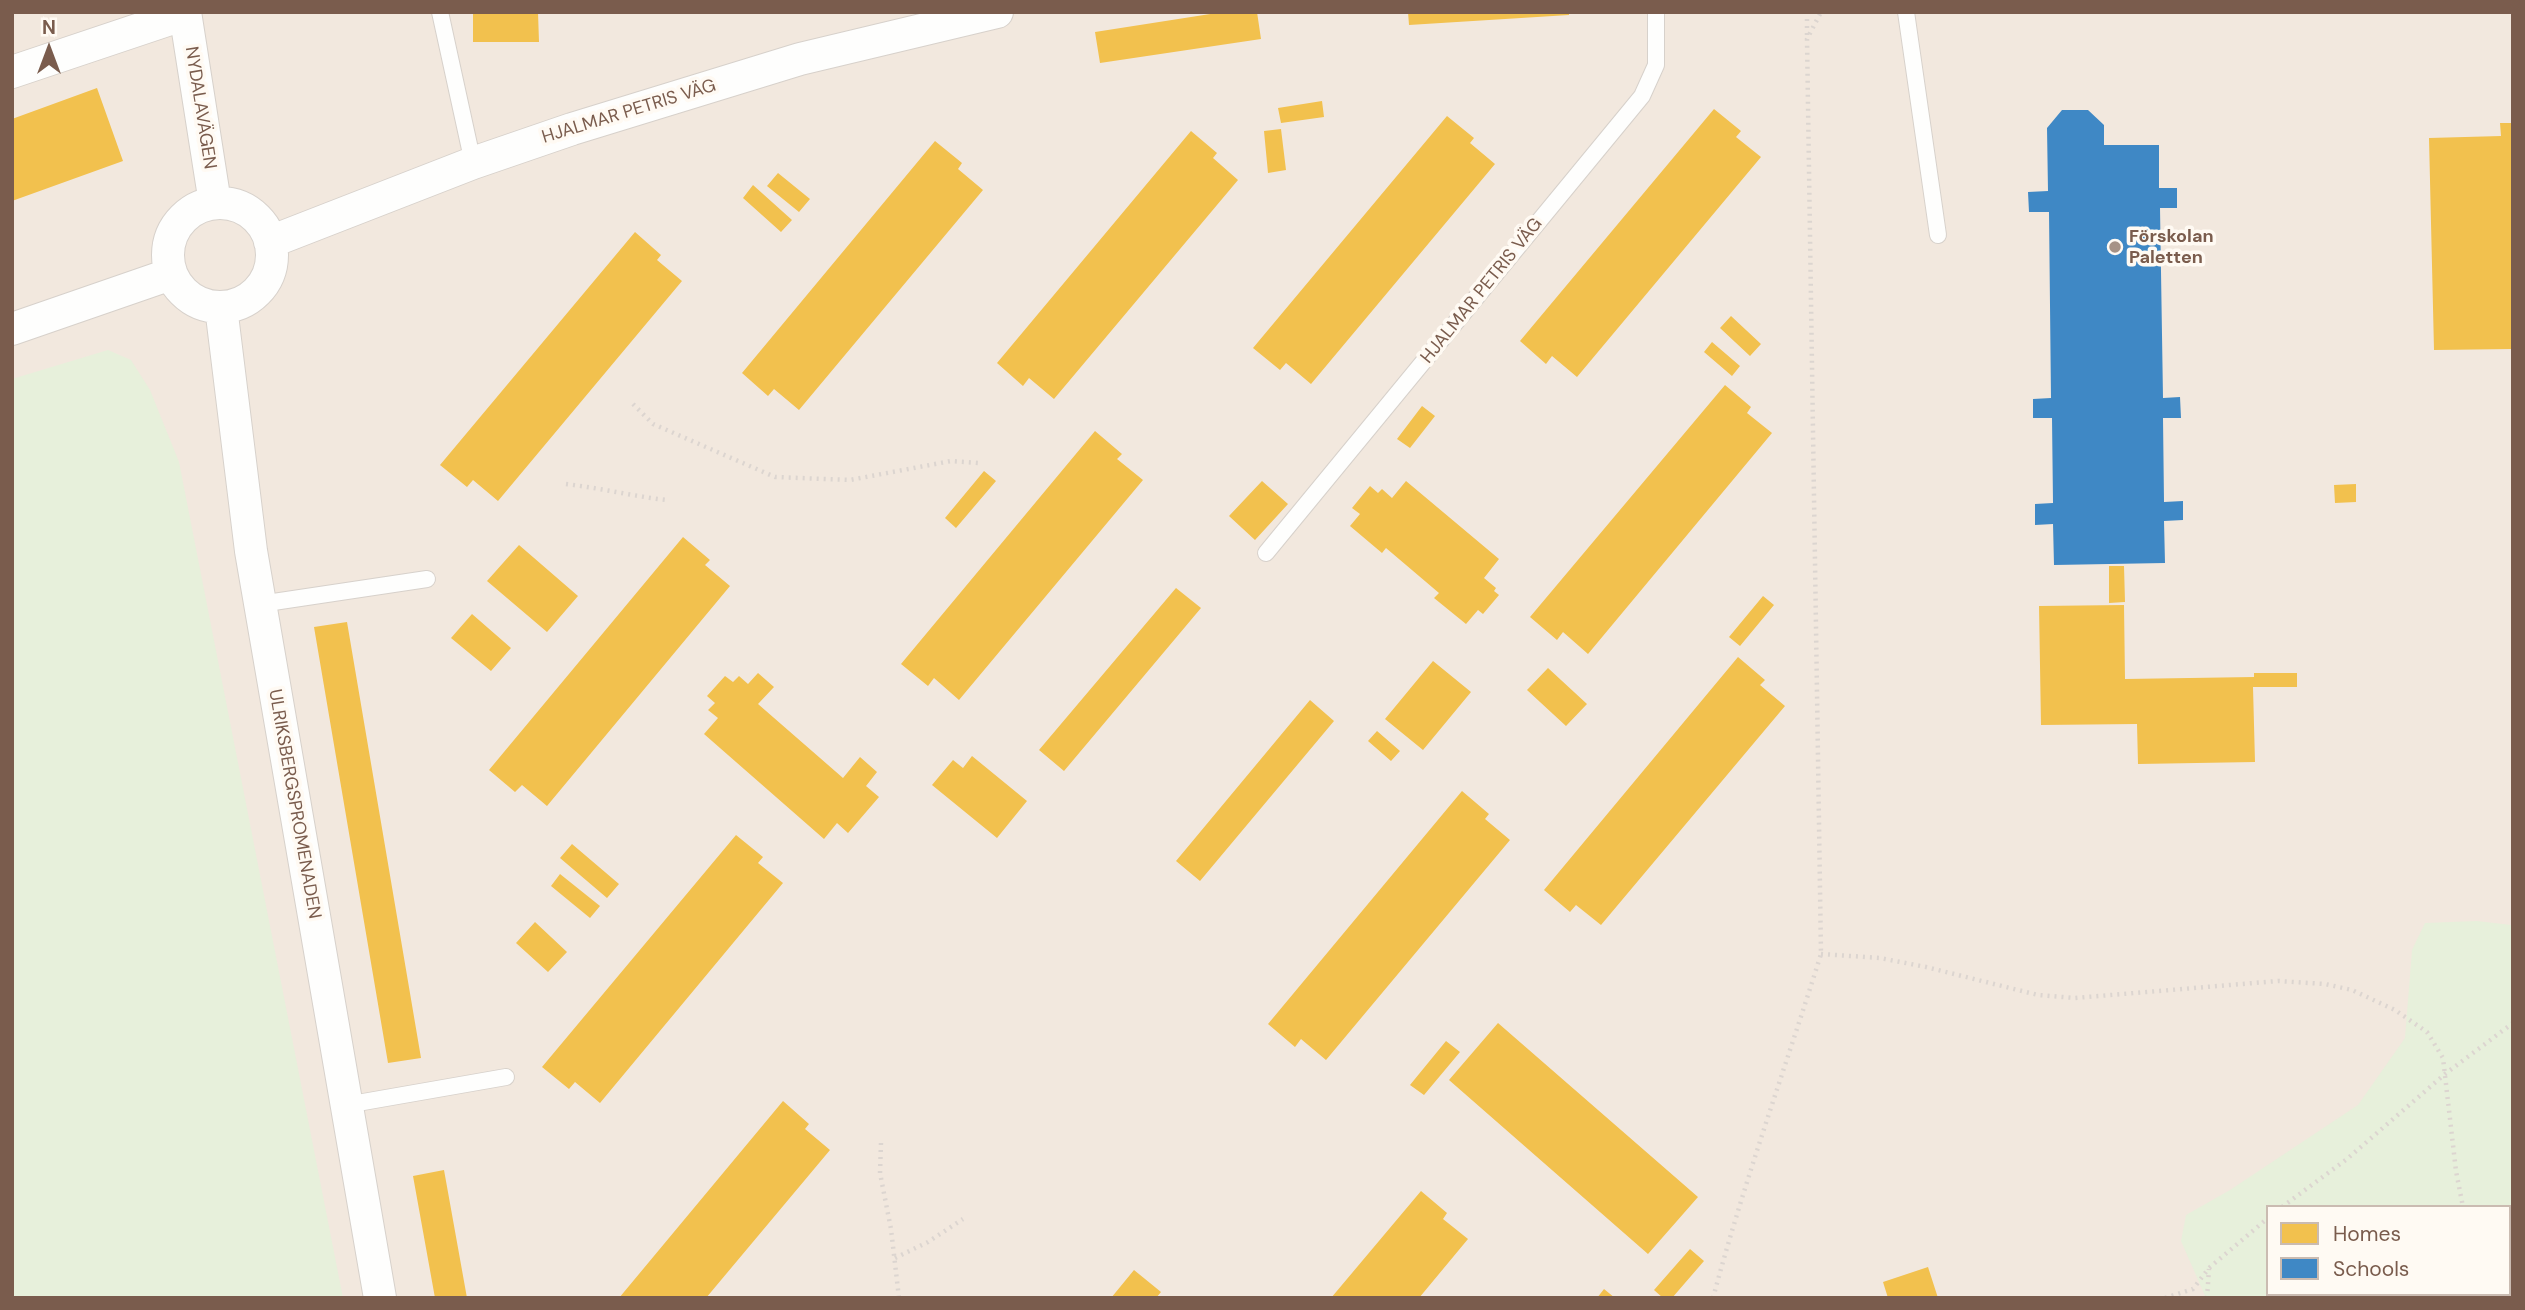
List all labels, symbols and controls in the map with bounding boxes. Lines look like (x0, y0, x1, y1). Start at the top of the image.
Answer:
north arrow (14, 14, 84, 84)
text: N (42, 15, 56, 40)
street label: NYDALAVÄGEN (180, 45, 220, 171)
street label: HJALMAR PETRIS VÄG (539, 75, 719, 149)
street label: HJALMAR PETRIS VÄG (1417, 214, 1547, 368)
place label: Förskolan Paletten (2129, 226, 2214, 268)
marker: Förskolan Paletten (2107, 239, 2123, 255)
street label: ULRIKSBERGSPROMENADEN (263, 688, 325, 920)
legend (2266, 1205, 2511, 1296)
text: Homes (2333, 1220, 2401, 1248)
text: Schools (2333, 1255, 2409, 1283)

